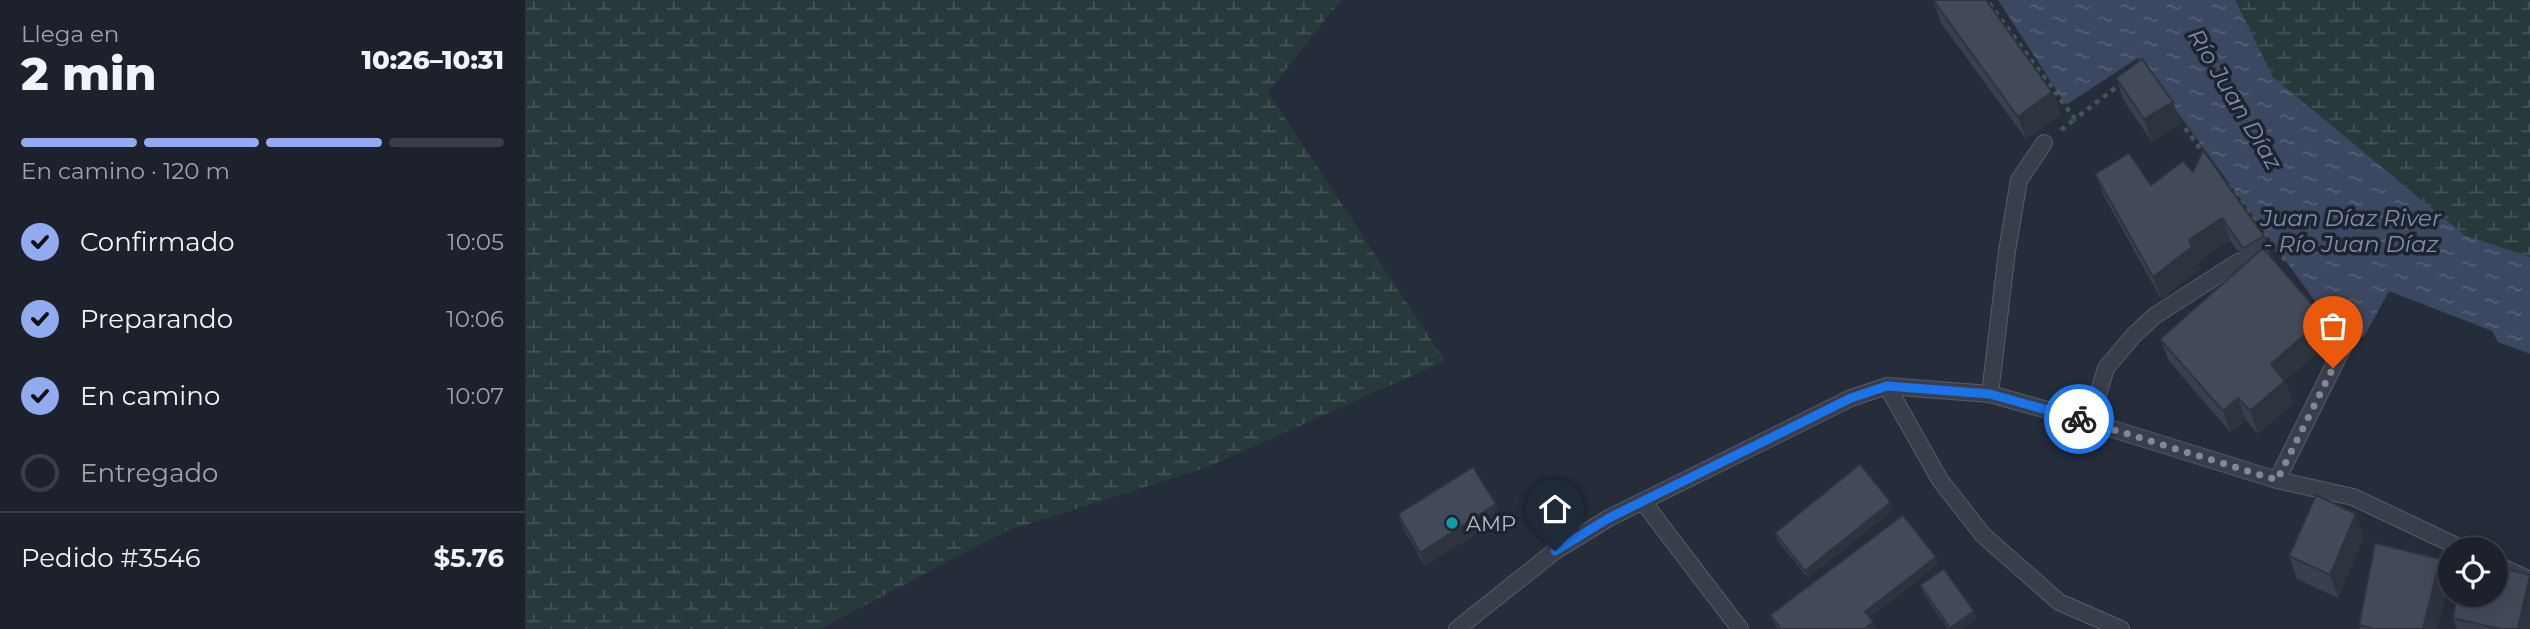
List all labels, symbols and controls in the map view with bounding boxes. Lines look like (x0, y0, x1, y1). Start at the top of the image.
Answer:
text: Llega en (21, 20, 119, 48)
water label: Río Juan Díaz (2182, 23, 2288, 175)
text: 10:26–10:31 (361, 44, 504, 76)
text: 2 min (21, 45, 156, 102)
text: En camino · 120 m (21, 157, 230, 185)
water label: Juan Díaz River - Río Juan Díaz (2260, 204, 2442, 258)
icon: check (21, 223, 59, 261)
text: Confirmado (80, 226, 235, 258)
text: 10:05 (447, 228, 504, 256)
pin (2303, 296, 2363, 368)
icon: check (21, 300, 59, 338)
text: Preparando (80, 303, 233, 335)
text: 10:06 (446, 305, 504, 333)
icon: bag (2314, 307, 2352, 345)
icon: check (21, 377, 59, 415)
text: En camino (80, 380, 220, 412)
text: 10:07 (447, 382, 504, 410)
courier (2044, 384, 2114, 454)
icon: bike (2060, 400, 2098, 438)
text: Entregado (80, 457, 218, 489)
pin (1525, 479, 1585, 551)
icon: home (1536, 490, 1574, 528)
place label: AMP (1466, 511, 1516, 536)
marker: AMP (1444, 515, 1460, 531)
map controls (2438, 537, 2508, 607)
button: locate (2438, 537, 2508, 607)
text: Pedido #3546 (21, 542, 201, 574)
text: $5.76 (433, 542, 504, 574)

